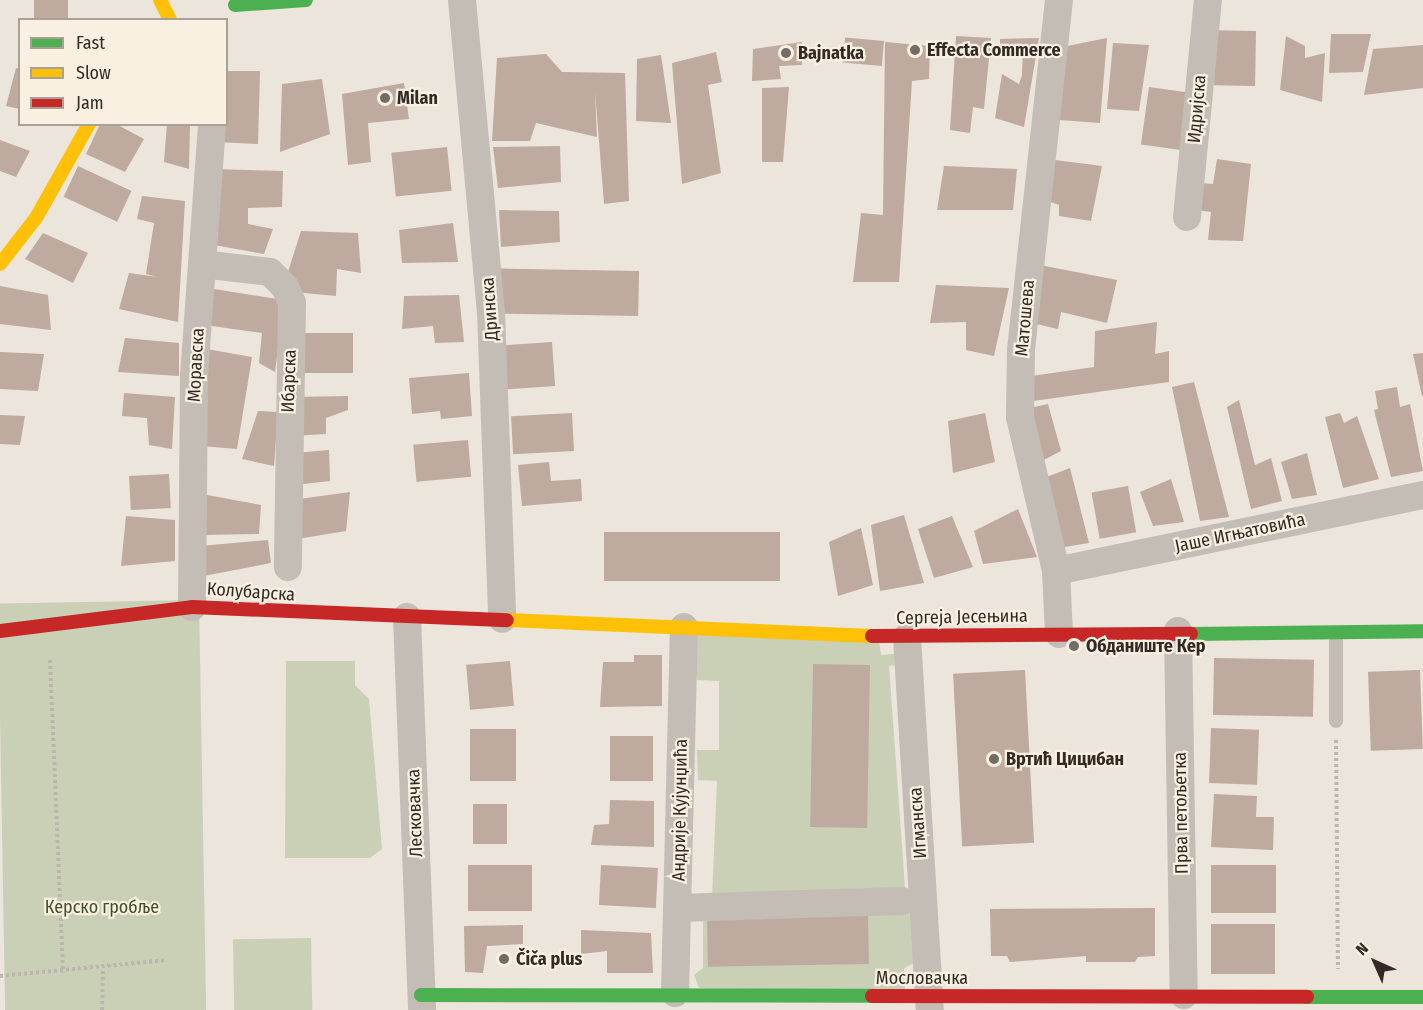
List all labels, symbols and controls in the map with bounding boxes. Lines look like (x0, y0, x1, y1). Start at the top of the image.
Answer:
legend (18, 18, 228, 126)
text: Fast (76, 32, 105, 54)
place label: Effecta Commerce (927, 39, 1061, 61)
place label: Bajnatka (798, 42, 864, 64)
marker: Effecta Commerce (908, 43, 922, 57)
marker: Bajnatka (779, 46, 793, 60)
text: Slow (76, 62, 111, 84)
street label: Идријска (1183, 74, 1211, 144)
place label: Milan (397, 87, 438, 109)
marker: Milan (378, 91, 392, 105)
text: Jam (76, 92, 104, 114)
street label: Дринска (477, 277, 503, 341)
street label: Матошева (1011, 279, 1039, 357)
street label: Моравска (183, 327, 209, 403)
street label: Ибарска (277, 349, 301, 413)
street label: Јаше Игњатовића (1173, 509, 1307, 557)
street label: Колубарска (206, 578, 296, 606)
street label: Сергеја Јесењина (896, 605, 1028, 629)
place label: Обданиште Кер (1086, 635, 1206, 657)
marker: Обданиште Кер (1067, 639, 1081, 653)
street label: Андрије Кујунџића (668, 739, 692, 881)
place label: Вртић Цицибан (1006, 748, 1124, 770)
marker: Вртић Цицибан (987, 752, 1001, 766)
street label: Прва петољетка (1169, 752, 1193, 874)
street label: Лесковачка (403, 768, 427, 858)
street label: Игманска (905, 787, 931, 859)
park label: Керско гробље (45, 896, 159, 918)
north arrow (1345, 932, 1405, 992)
text: N (1352, 939, 1372, 959)
place label: Čiča plus (516, 948, 582, 970)
marker: Čiča plus (497, 952, 511, 966)
street label: Мословачка (876, 967, 968, 989)

